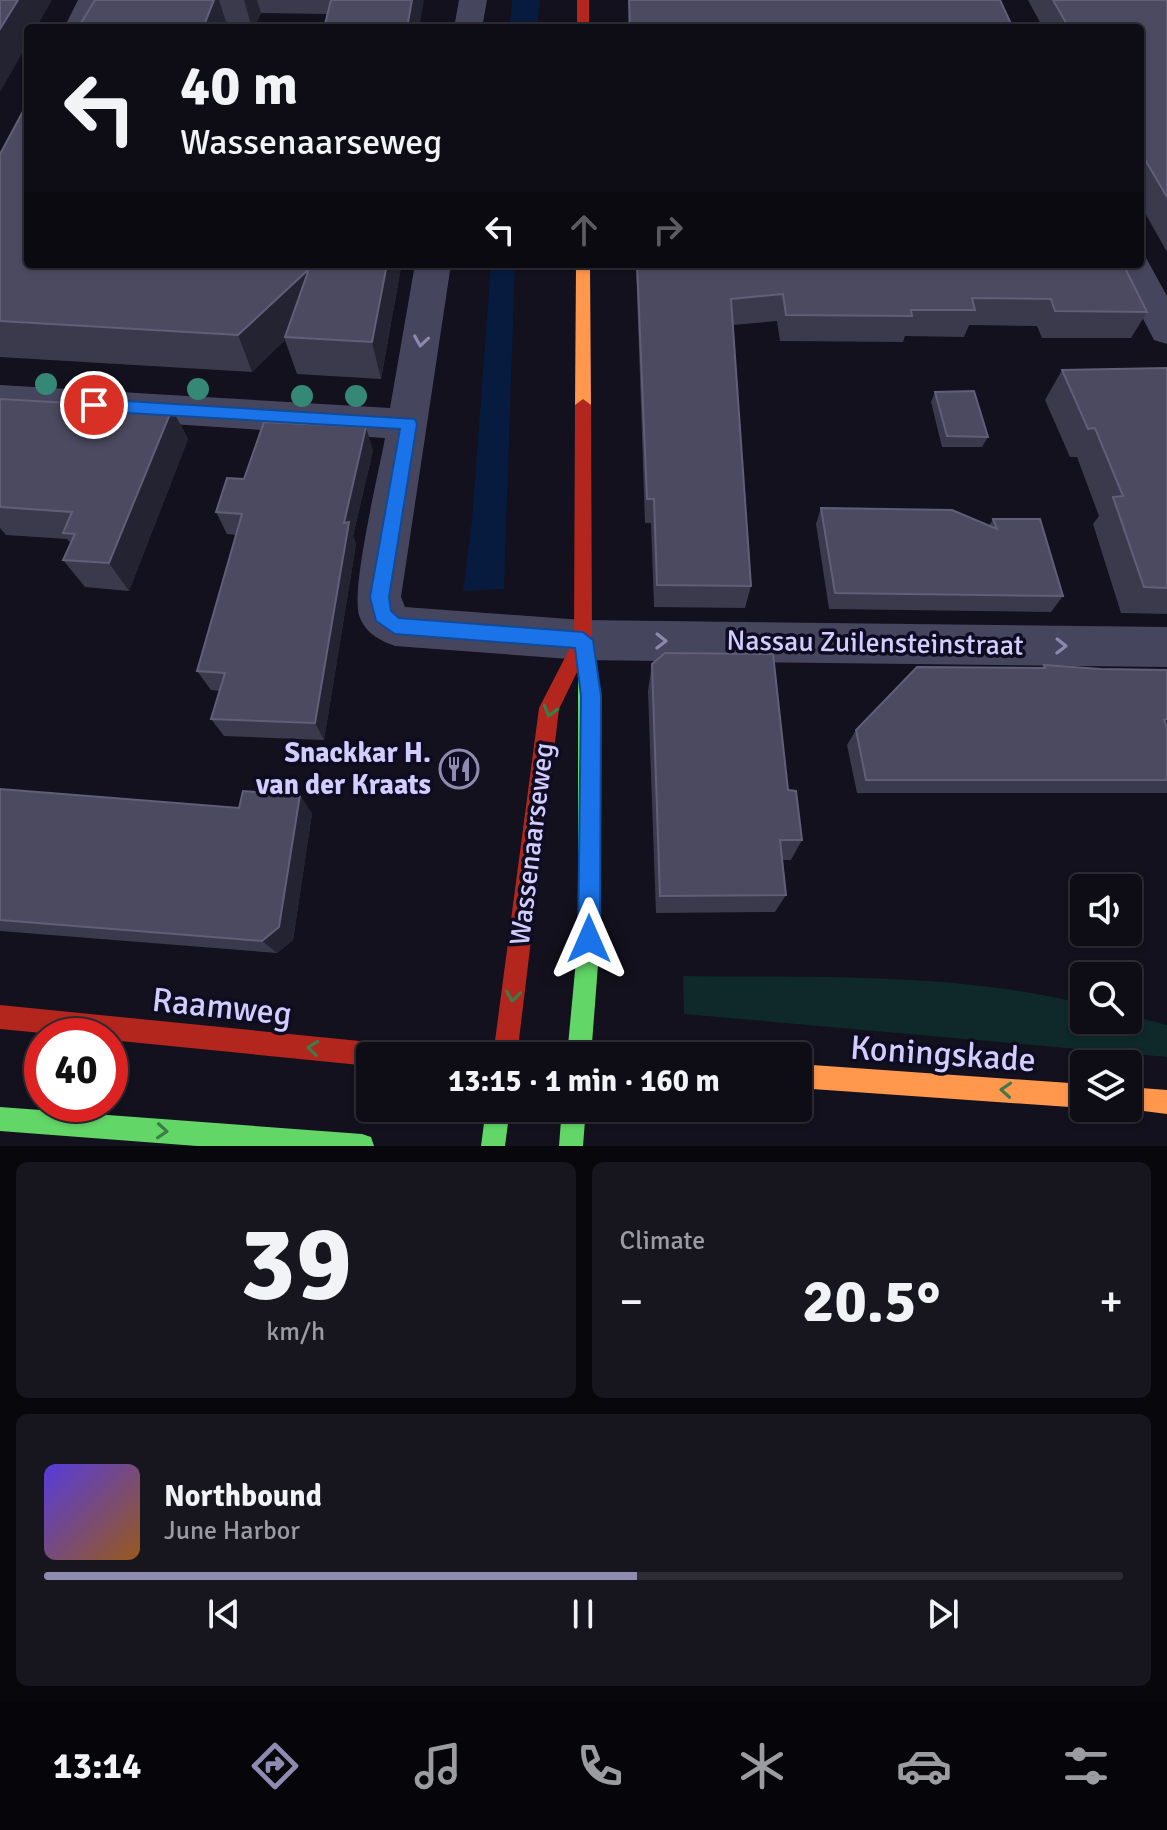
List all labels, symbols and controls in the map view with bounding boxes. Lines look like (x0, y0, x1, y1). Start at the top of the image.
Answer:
text: 40 m (180, 51, 298, 120)
icon: left (48, 56, 152, 160)
text: Wassenaarseweg (180, 120, 442, 165)
icon: left (478, 208, 522, 252)
icon: ahead (562, 208, 606, 252)
icon: right (646, 208, 690, 252)
one-way arrow (413, 334, 430, 348)
pin (60, 371, 128, 439)
icon: arrive (72, 383, 116, 427)
street label: Nassau Zuilensteinstraat (726, 623, 1024, 663)
one-way arrow (655, 632, 668, 650)
one-way arrow (1055, 637, 1068, 654)
one-way arrow (543, 703, 560, 717)
place label: Snackkar H. van der Kraats (255, 736, 431, 802)
street label: Wassenaarseweg (503, 741, 561, 947)
restaurant icon: Snackkar H. van der Kraats (438, 748, 480, 790)
map controls (1070, 874, 1142, 1122)
button: sound (1070, 874, 1142, 946)
position arrow (547, 897, 631, 981)
button: search (1070, 962, 1142, 1034)
street label: Raamweg (150, 979, 294, 1035)
one-way arrow (505, 989, 522, 1003)
speed limit sign: 40 (24, 1018, 128, 1122)
street label: Koningskade (849, 1027, 1037, 1081)
one-way arrow (306, 1040, 319, 1057)
button: layers (1070, 1050, 1142, 1122)
text: 13:15 · 1 min · 160 m (448, 1063, 720, 1100)
one-way arrow (999, 1082, 1012, 1099)
one-way arrow (156, 1122, 169, 1139)
text: 39 (240, 1200, 352, 1328)
text: Climate (620, 1225, 705, 1257)
text: 20.5° (802, 1265, 940, 1339)
text: − (620, 1275, 643, 1329)
text: + (1099, 1275, 1123, 1329)
text: km/h (266, 1316, 325, 1348)
text: Northbound (164, 1478, 322, 1515)
text: June Harbor (164, 1515, 300, 1547)
icon: previous (202, 1592, 246, 1636)
icon: pause (561, 1592, 605, 1636)
icon: next (921, 1592, 965, 1636)
icon: directions (247, 1738, 303, 1794)
icon: music (410, 1738, 466, 1794)
icon: phone (572, 1738, 628, 1794)
icon: climate (734, 1738, 790, 1794)
icon: car (896, 1738, 952, 1794)
icon: filters (1058, 1738, 1114, 1794)
text: 13:14 (53, 1744, 141, 1789)

